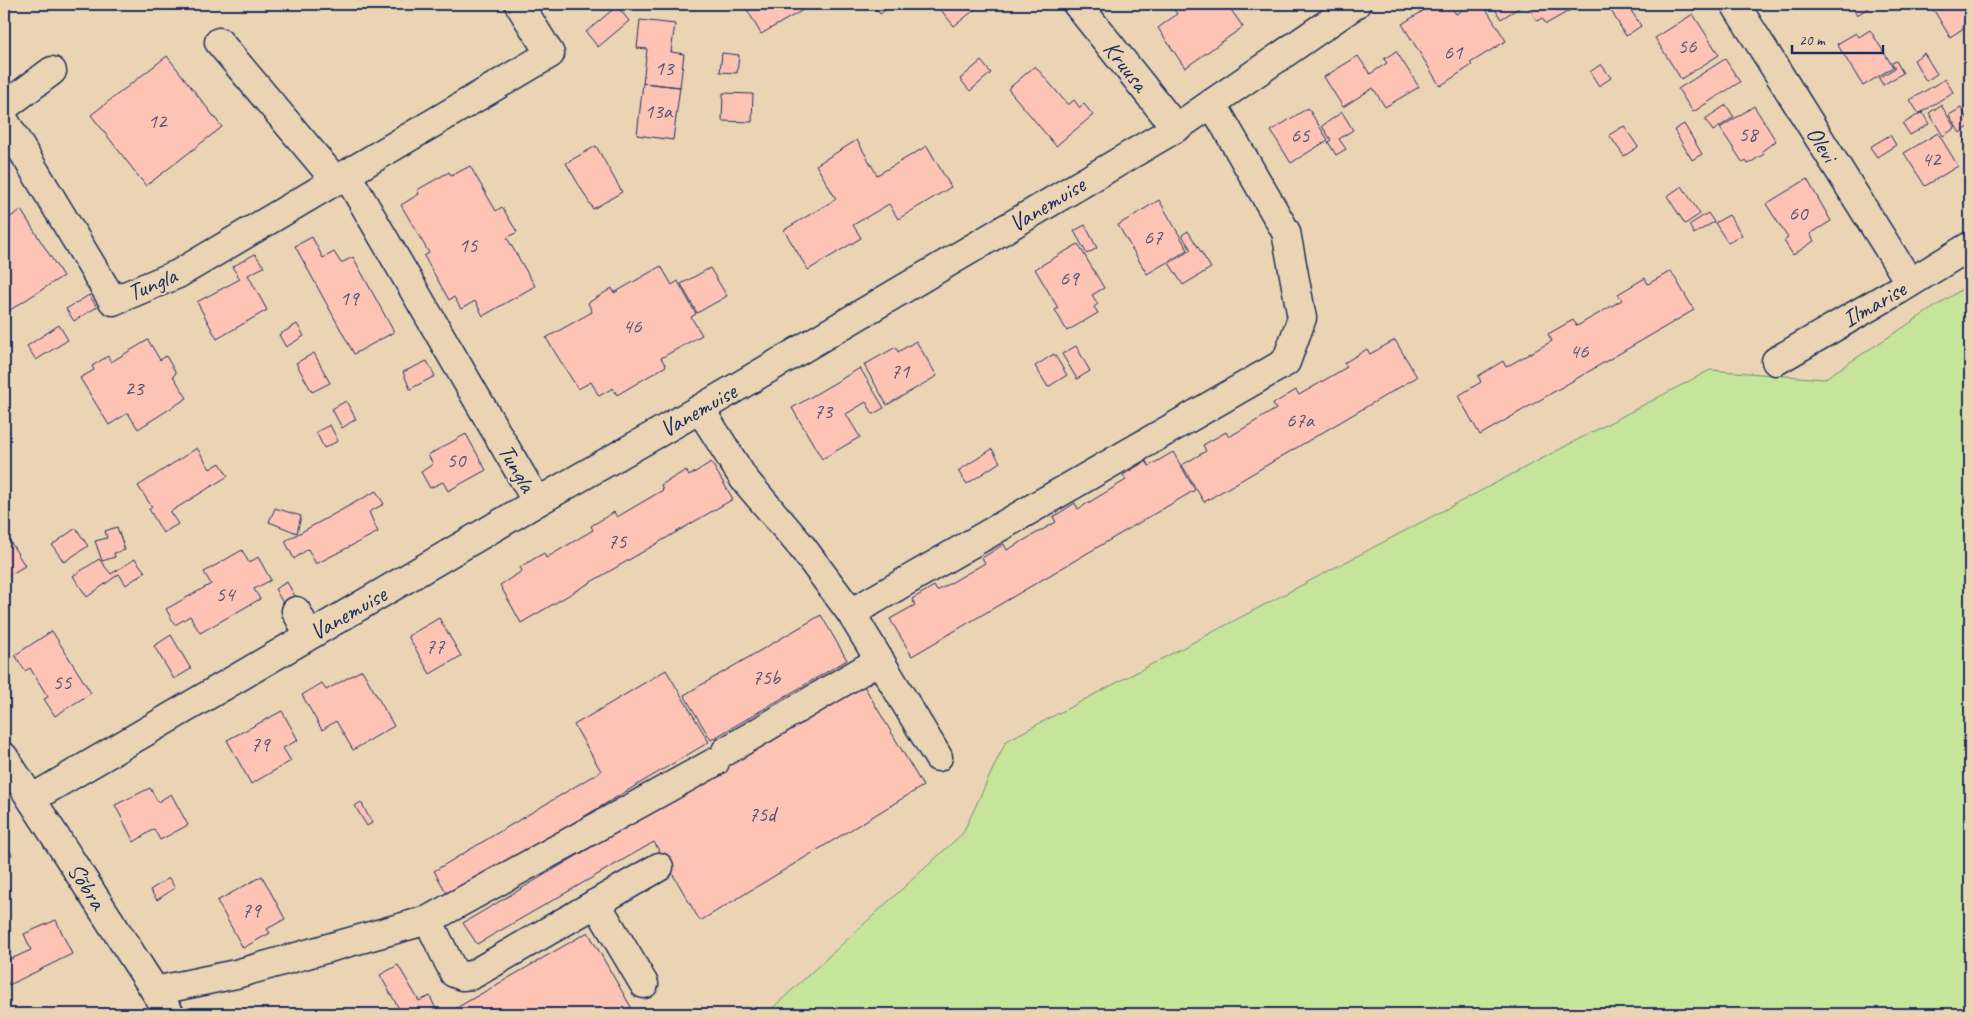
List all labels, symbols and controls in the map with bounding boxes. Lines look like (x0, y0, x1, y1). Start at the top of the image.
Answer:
scale bar (1792, 22, 1883, 54)
text: 20 m (1799, 31, 1826, 50)
house number: 56 (1678, 33, 1697, 59)
street label: Kruusa (1097, 35, 1156, 99)
house number: 61 (1444, 39, 1464, 65)
house number: 13 (655, 55, 675, 81)
house number: 13a (644, 98, 674, 124)
house number: 12 (148, 108, 168, 134)
house number: 58 (1739, 121, 1760, 147)
street label: Olevi (1800, 121, 1846, 170)
house number: 65 (1291, 122, 1311, 148)
house number: 42 (1922, 146, 1942, 172)
street label: Vanemuise (1003, 168, 1092, 238)
house number: 60 (1789, 200, 1809, 226)
house number: 67 (1144, 224, 1164, 250)
house number: 15 (459, 232, 479, 258)
street label: Tungla (123, 260, 182, 308)
house number: 69 (1060, 265, 1080, 291)
street label: Ilmarise (1837, 273, 1913, 334)
house number: 19 (340, 285, 360, 311)
house number: 46 (623, 313, 642, 339)
house number: 46 (1570, 338, 1589, 364)
house number: 71 (891, 358, 911, 384)
house number: 23 (125, 375, 145, 401)
street label: Vanemuise (654, 375, 744, 444)
house number: 73 (814, 398, 834, 424)
house number: 67a (1286, 407, 1316, 433)
street label: Tungla (491, 439, 543, 499)
house number: 50 (447, 447, 467, 473)
house number: 75 (608, 528, 628, 554)
street label: Vanemuise (304, 578, 394, 647)
house number: 54 (216, 581, 237, 607)
house number: 77 (426, 633, 446, 659)
house number: 75b (752, 664, 782, 690)
house number: 55 (53, 669, 73, 695)
house number: 79 (251, 731, 271, 757)
house number: 75d (748, 801, 779, 827)
street label: Sõbra (61, 857, 114, 916)
house number: 79 (242, 897, 262, 923)

